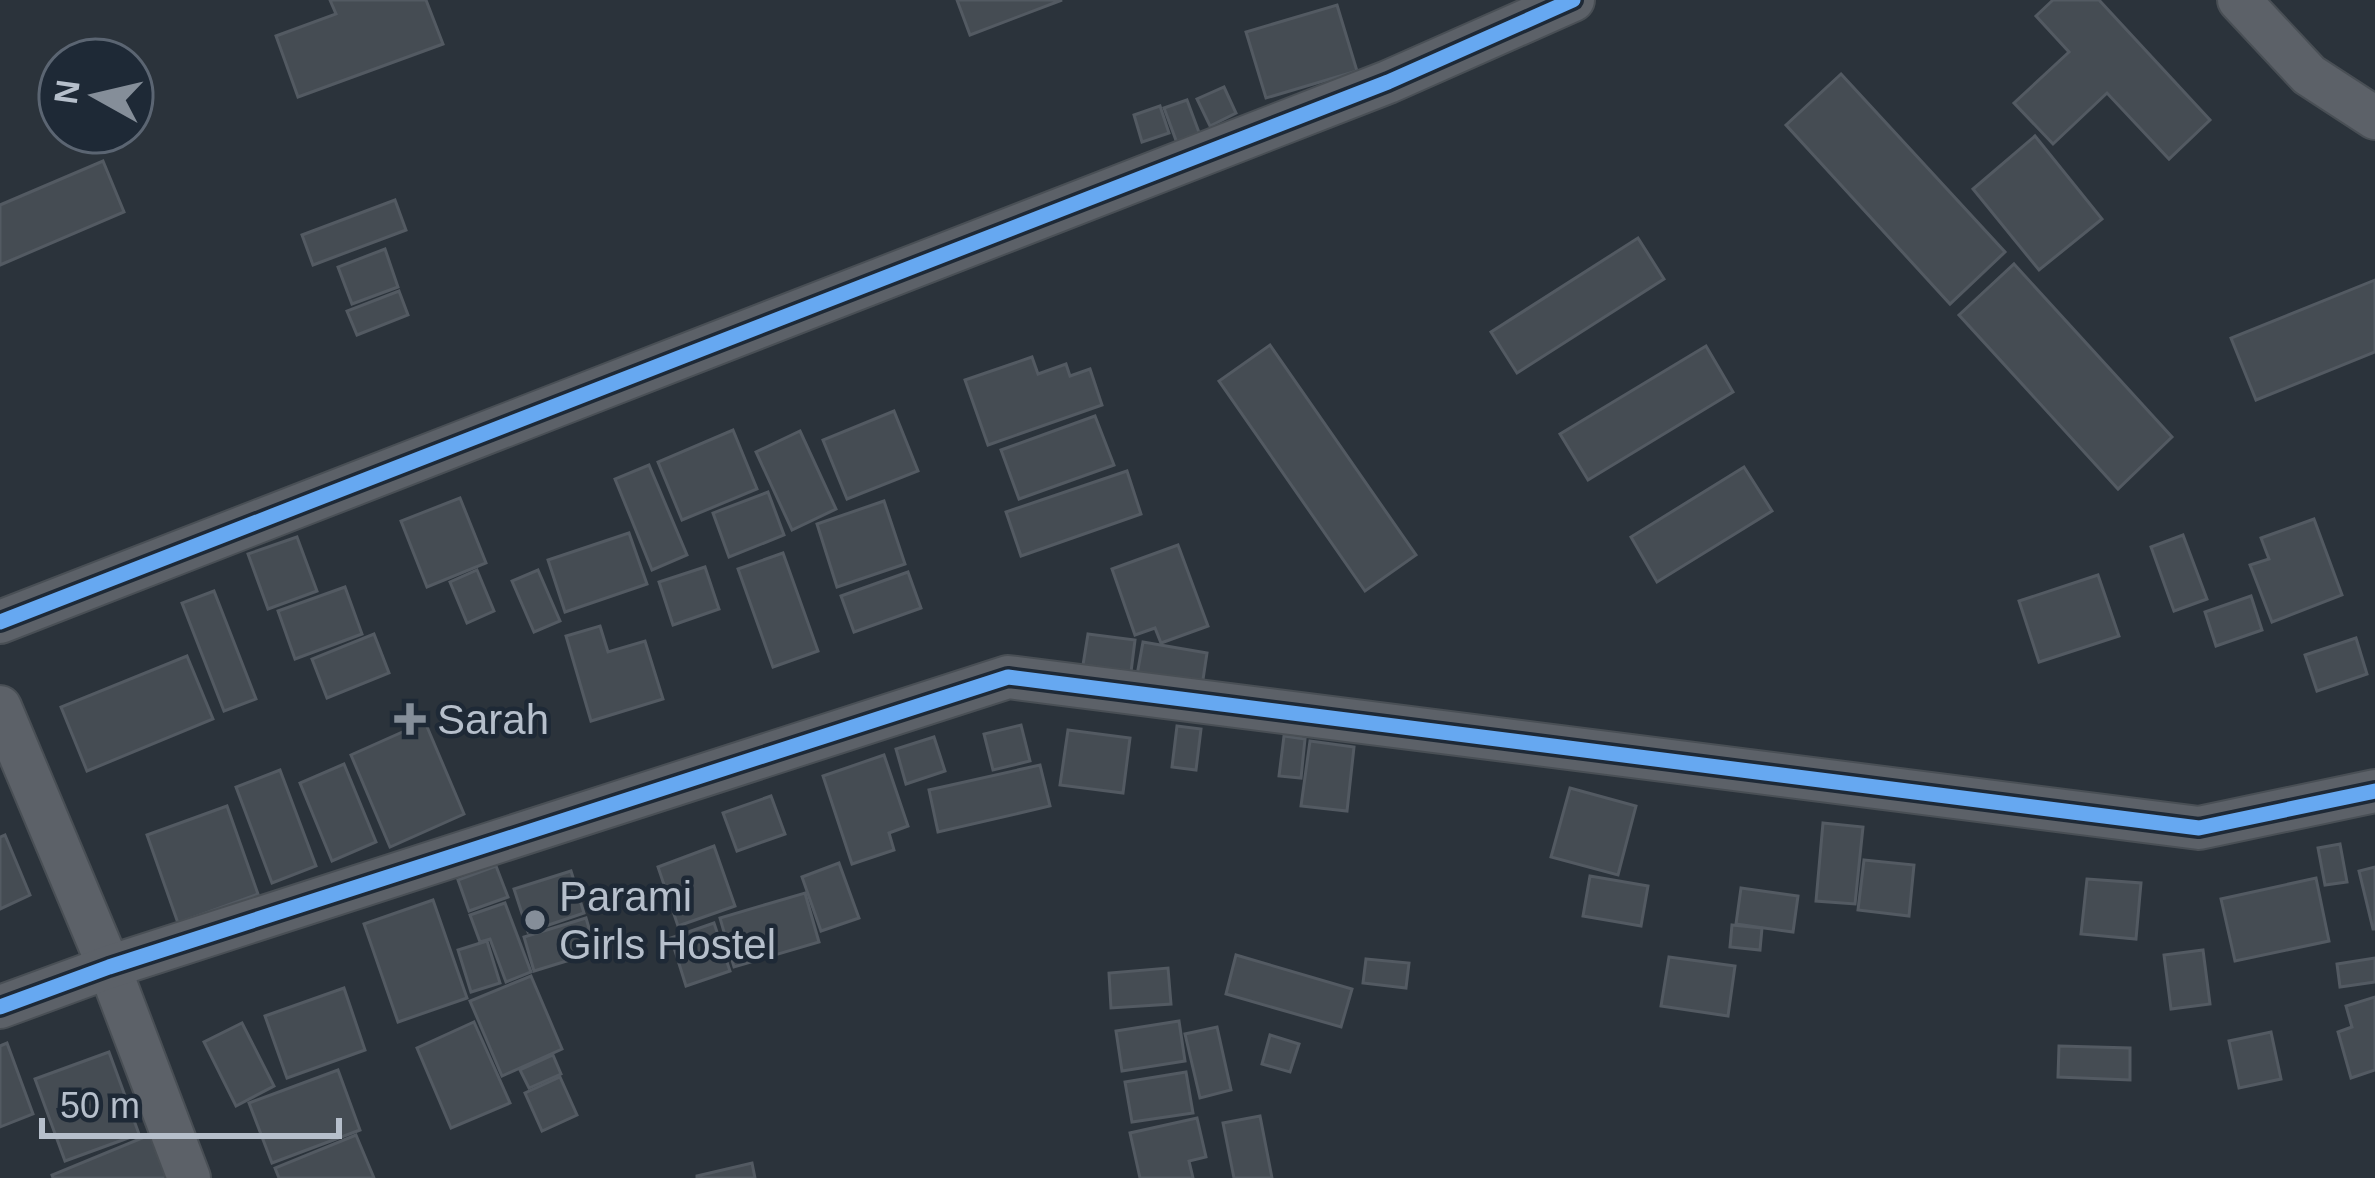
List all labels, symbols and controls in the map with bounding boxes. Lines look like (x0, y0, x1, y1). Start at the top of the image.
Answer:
north arrow (36, 36, 156, 156)
text: N (47, 78, 87, 106)
place label: Sarah (437, 696, 549, 743)
marker: Sarah (394, 703, 426, 735)
place label: Parami Girls Hostel (559, 873, 776, 968)
marker: Parami Girls Hostel (522, 907, 548, 933)
scale bar (42, 1064, 339, 1138)
text: 50 m (60, 1085, 140, 1126)

